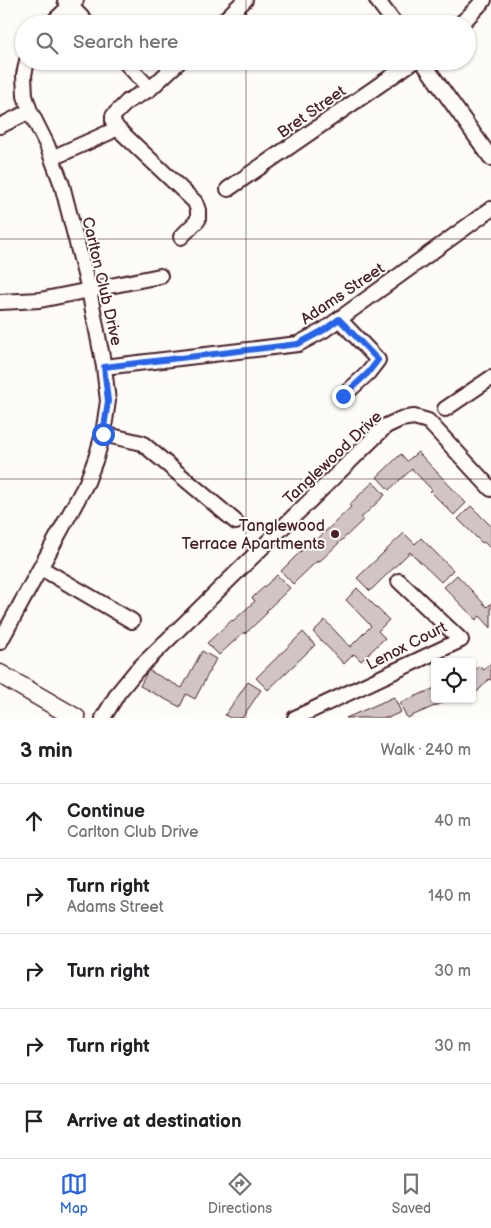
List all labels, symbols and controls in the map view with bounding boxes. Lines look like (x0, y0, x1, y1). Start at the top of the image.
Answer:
search box (15, 15, 476, 70)
icon: search (33, 29, 61, 57)
text: Search here (73, 31, 178, 54)
street label: Bret Street (274, 82, 350, 143)
street label: Carlton Club Drive (77, 215, 126, 348)
street label: Adams Street (297, 259, 388, 329)
route end (332, 385, 355, 408)
street label: Tanglewood Drive (280, 407, 387, 509)
route start (92, 423, 115, 446)
place label: Tanglewood Terrace Apartments (182, 517, 325, 554)
marker: Tanglewood Terrace Apartments (329, 528, 341, 540)
street label: Lenox Court (363, 618, 450, 675)
map controls (431, 658, 476, 703)
button: locate (431, 658, 476, 703)
text: 3 min (20, 738, 73, 763)
text: Walk · 240 m (381, 741, 471, 760)
text: Continue (67, 800, 145, 823)
icon: ahead (20, 807, 48, 835)
text: 40 m (434, 812, 471, 831)
text: Carlton Club Drive (67, 823, 198, 842)
text: Turn right (67, 875, 150, 898)
icon: right (20, 882, 48, 910)
text: 140 m (428, 887, 471, 906)
text: Adams Street (67, 898, 164, 917)
icon: right (20, 957, 48, 985)
text: Turn right (67, 960, 150, 983)
text: 30 m (434, 962, 471, 981)
icon: right (20, 1032, 48, 1060)
text: Turn right (67, 1035, 150, 1058)
text: 30 m (434, 1037, 471, 1056)
icon: arrive (20, 1107, 48, 1135)
text: Arrive at destination (67, 1110, 242, 1133)
tab: Map (60, 1170, 88, 1217)
tab: Directions (208, 1170, 272, 1217)
tab: Saved (392, 1170, 431, 1217)

